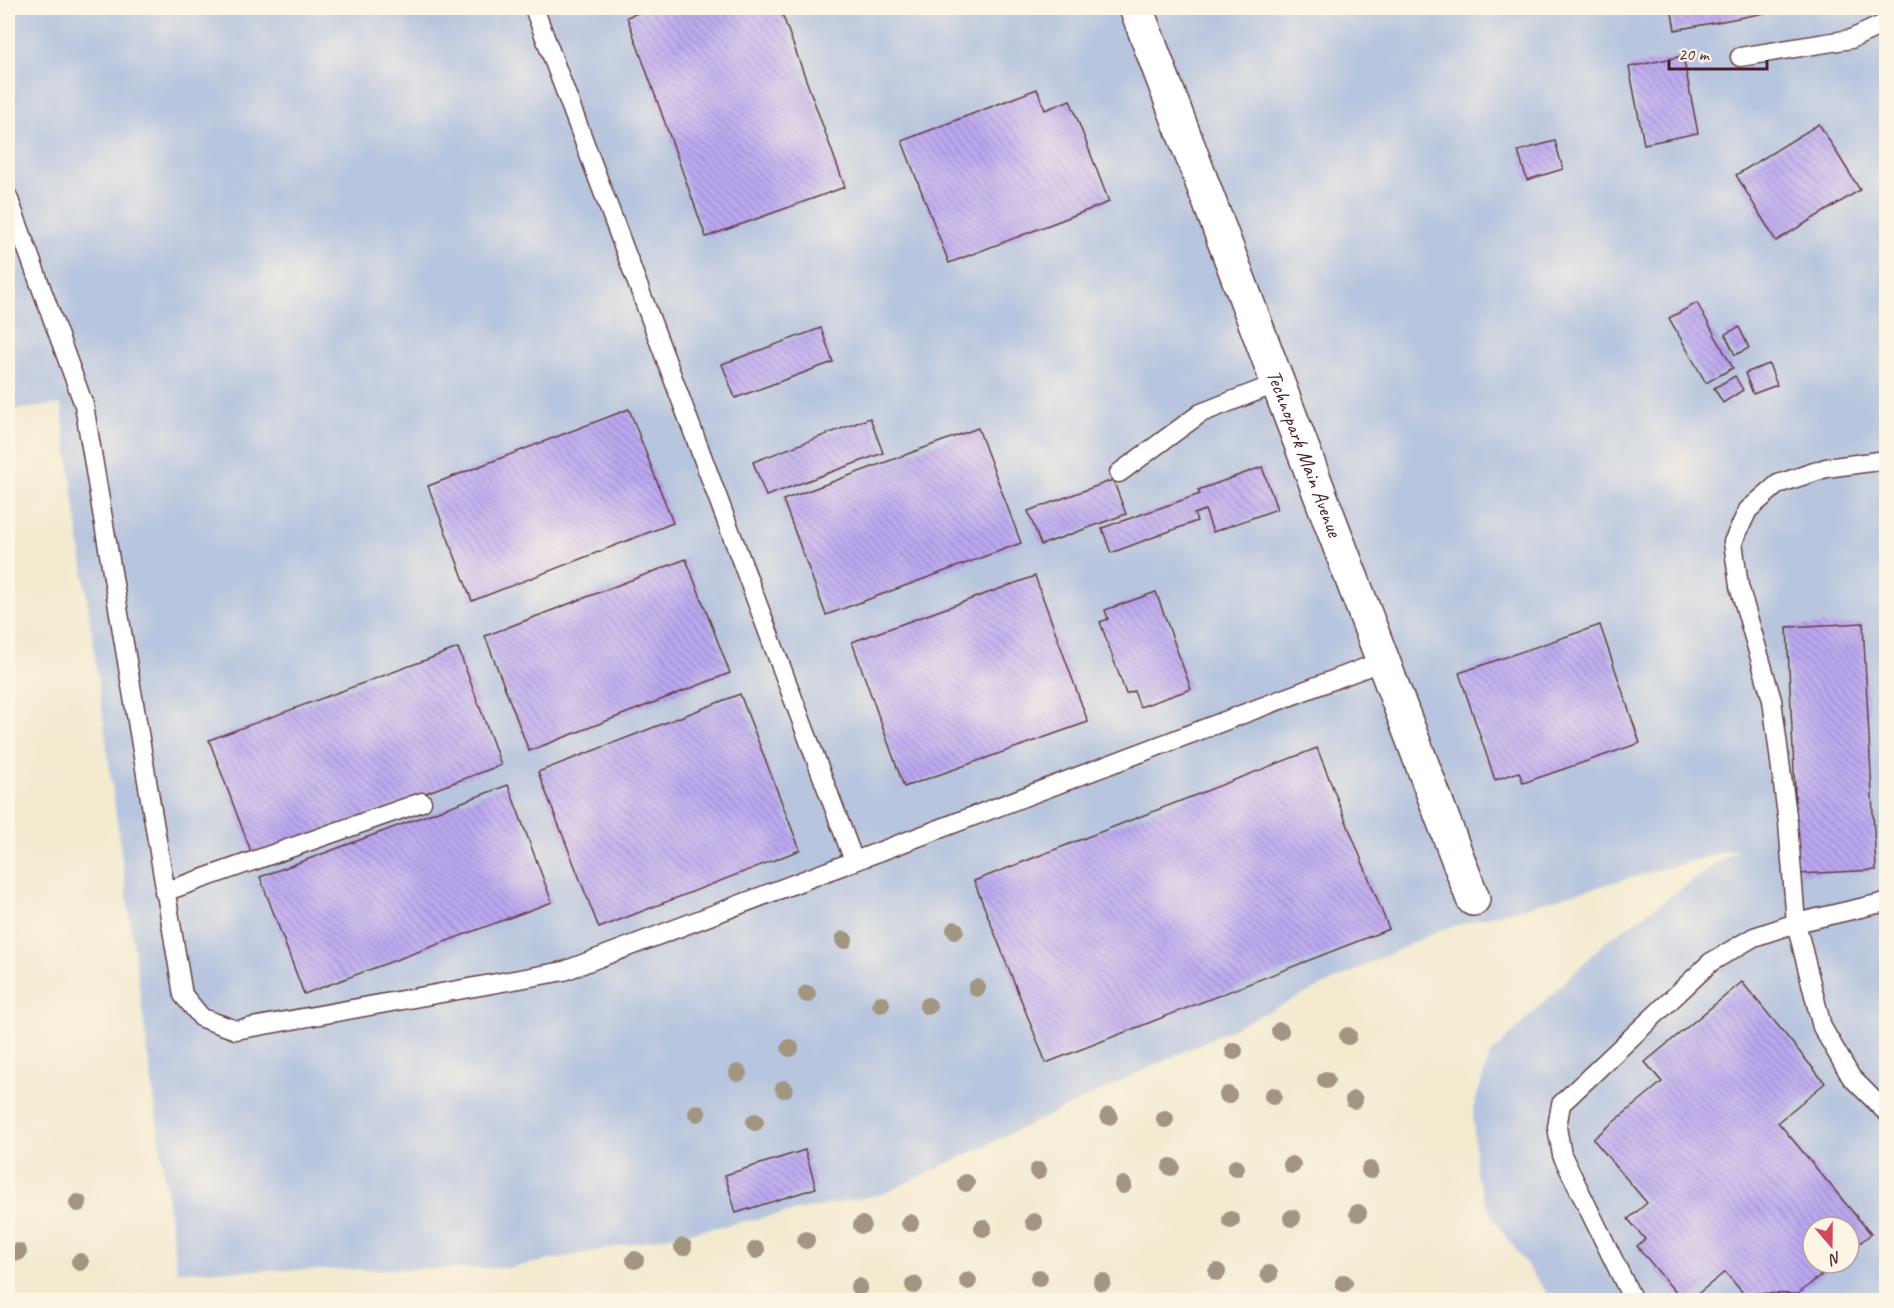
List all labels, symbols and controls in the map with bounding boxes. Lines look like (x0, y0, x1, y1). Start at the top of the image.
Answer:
scale bar (1669, 33, 1766, 71)
text: 20 m (1678, 43, 1711, 65)
street label: Technopark Main Avenue (1261, 366, 1348, 541)
north arrow (1801, 1215, 1861, 1275)
text: N (1825, 1247, 1844, 1270)

